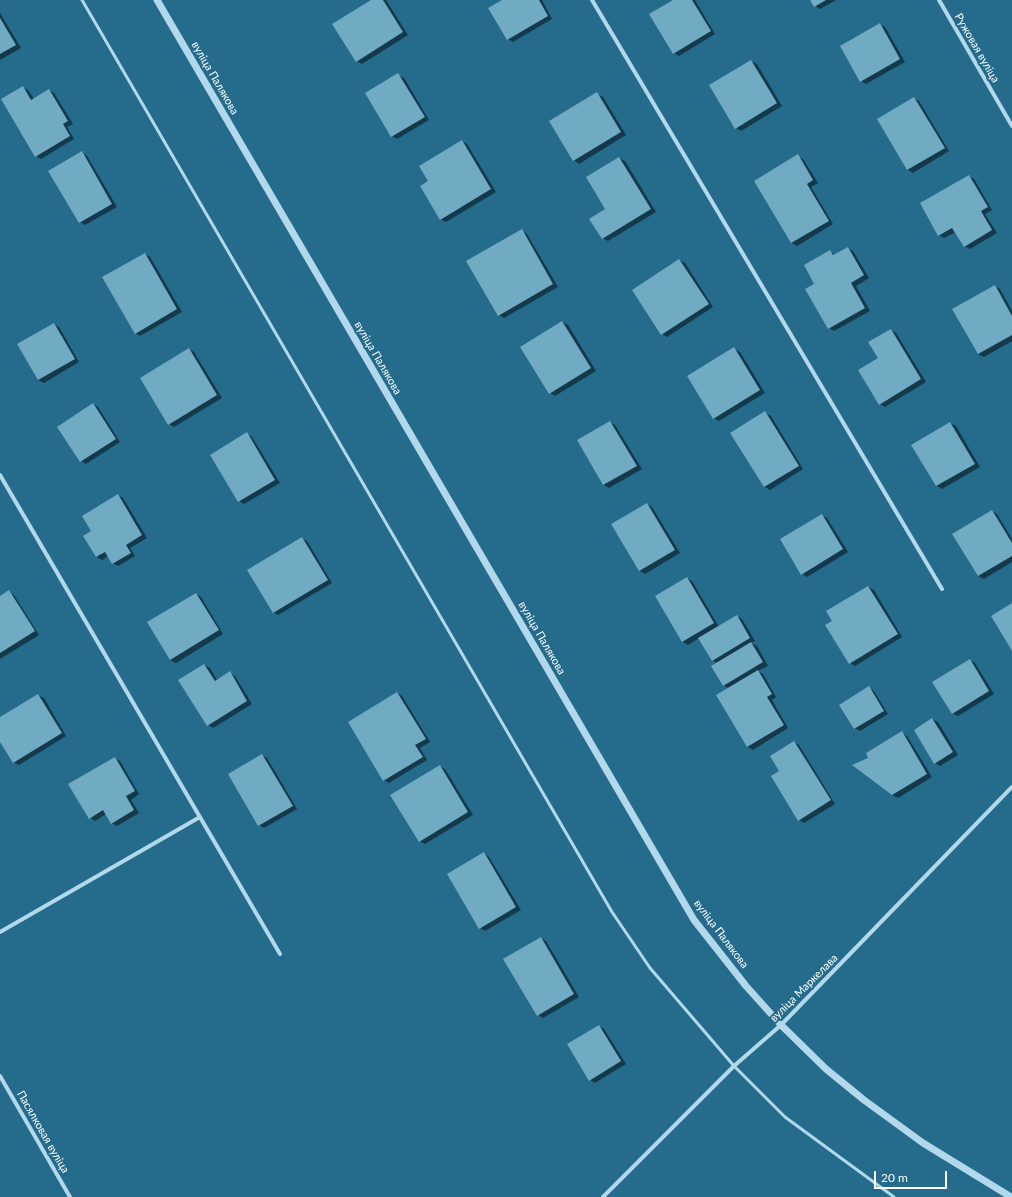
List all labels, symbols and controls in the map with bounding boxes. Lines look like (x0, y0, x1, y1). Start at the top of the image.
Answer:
street label: Ружовая вуліца (952, 11, 1002, 85)
street label: вуліца Палякова (189, 39, 241, 117)
street label: вуліца Палякова (352, 319, 404, 397)
street label: вуліца Палякова (516, 599, 568, 677)
street label: вуліца Палякова (691, 897, 751, 971)
street label: вуліца Маркелава (767, 951, 841, 1025)
street label: Пасялковая вуліца (14, 1088, 72, 1176)
scale bar (876, 1163, 949, 1189)
text: 20 m (881, 1170, 908, 1185)

